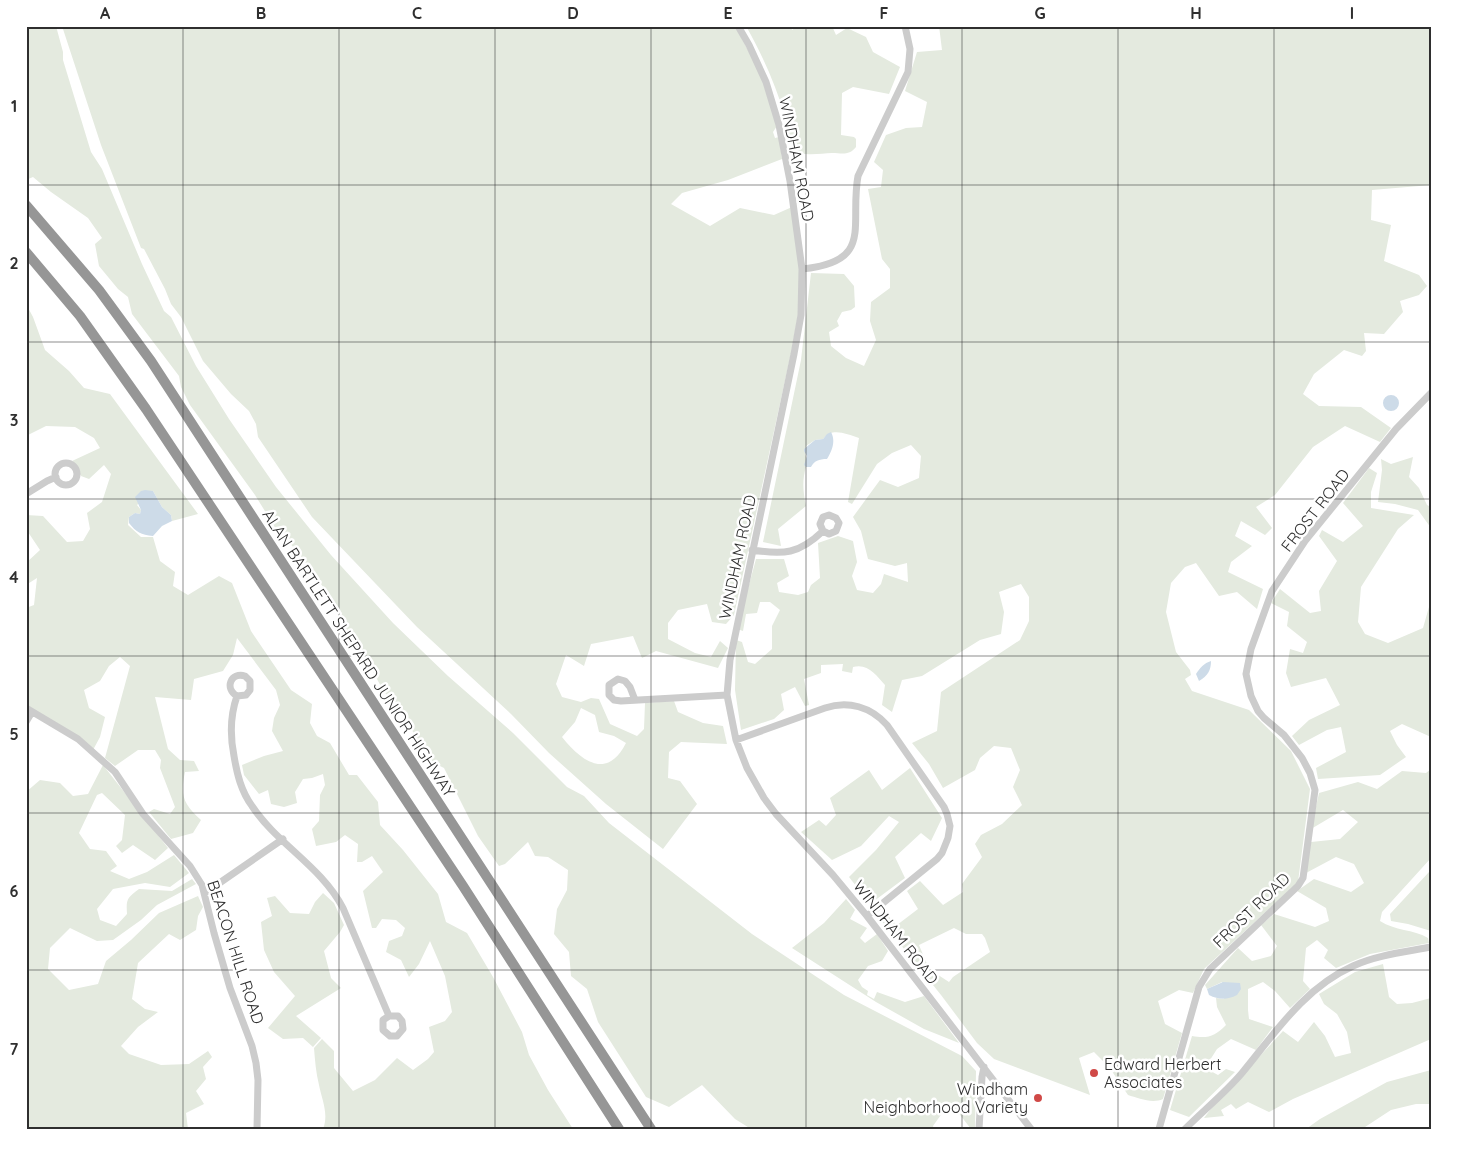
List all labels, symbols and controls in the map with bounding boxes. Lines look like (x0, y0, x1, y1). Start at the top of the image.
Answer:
text: A (100, 3, 111, 23)
text: B (256, 3, 266, 23)
text: C (412, 3, 422, 23)
text: D (567, 3, 579, 23)
text: E (723, 3, 733, 23)
text: F (880, 3, 889, 23)
text: G (1034, 3, 1046, 23)
text: H (1190, 3, 1202, 23)
text: I (1350, 3, 1354, 23)
street label: WINDHAM ROAD (775, 95, 819, 223)
text: 1 (11, 96, 17, 116)
text: 2 (9, 253, 19, 273)
text: 3 (10, 410, 18, 430)
street label: FROST ROAD (1276, 465, 1354, 555)
street label: WINDHAM ROAD (714, 493, 760, 621)
street label: ALAN BARTLETT SHEPARD JUNIOR HIGHWAY (258, 505, 460, 801)
text: 4 (9, 567, 19, 587)
text: 5 (9, 724, 19, 744)
street label: FROST ROAD (1208, 868, 1294, 952)
street label: WINDHAM ROAD (849, 876, 943, 988)
street label: BEACON HILL ROAD (203, 878, 269, 1026)
text: 6 (10, 881, 19, 901)
text: 7 (10, 1039, 19, 1059)
place label: Edward Herbert Associates (1104, 1054, 1221, 1092)
marker: Edward Herbert Associates (1088, 1067, 1100, 1079)
place label: Windham Neighborhood Variety (864, 1079, 1028, 1117)
marker: Windham Neighborhood Variety (1032, 1092, 1044, 1104)

